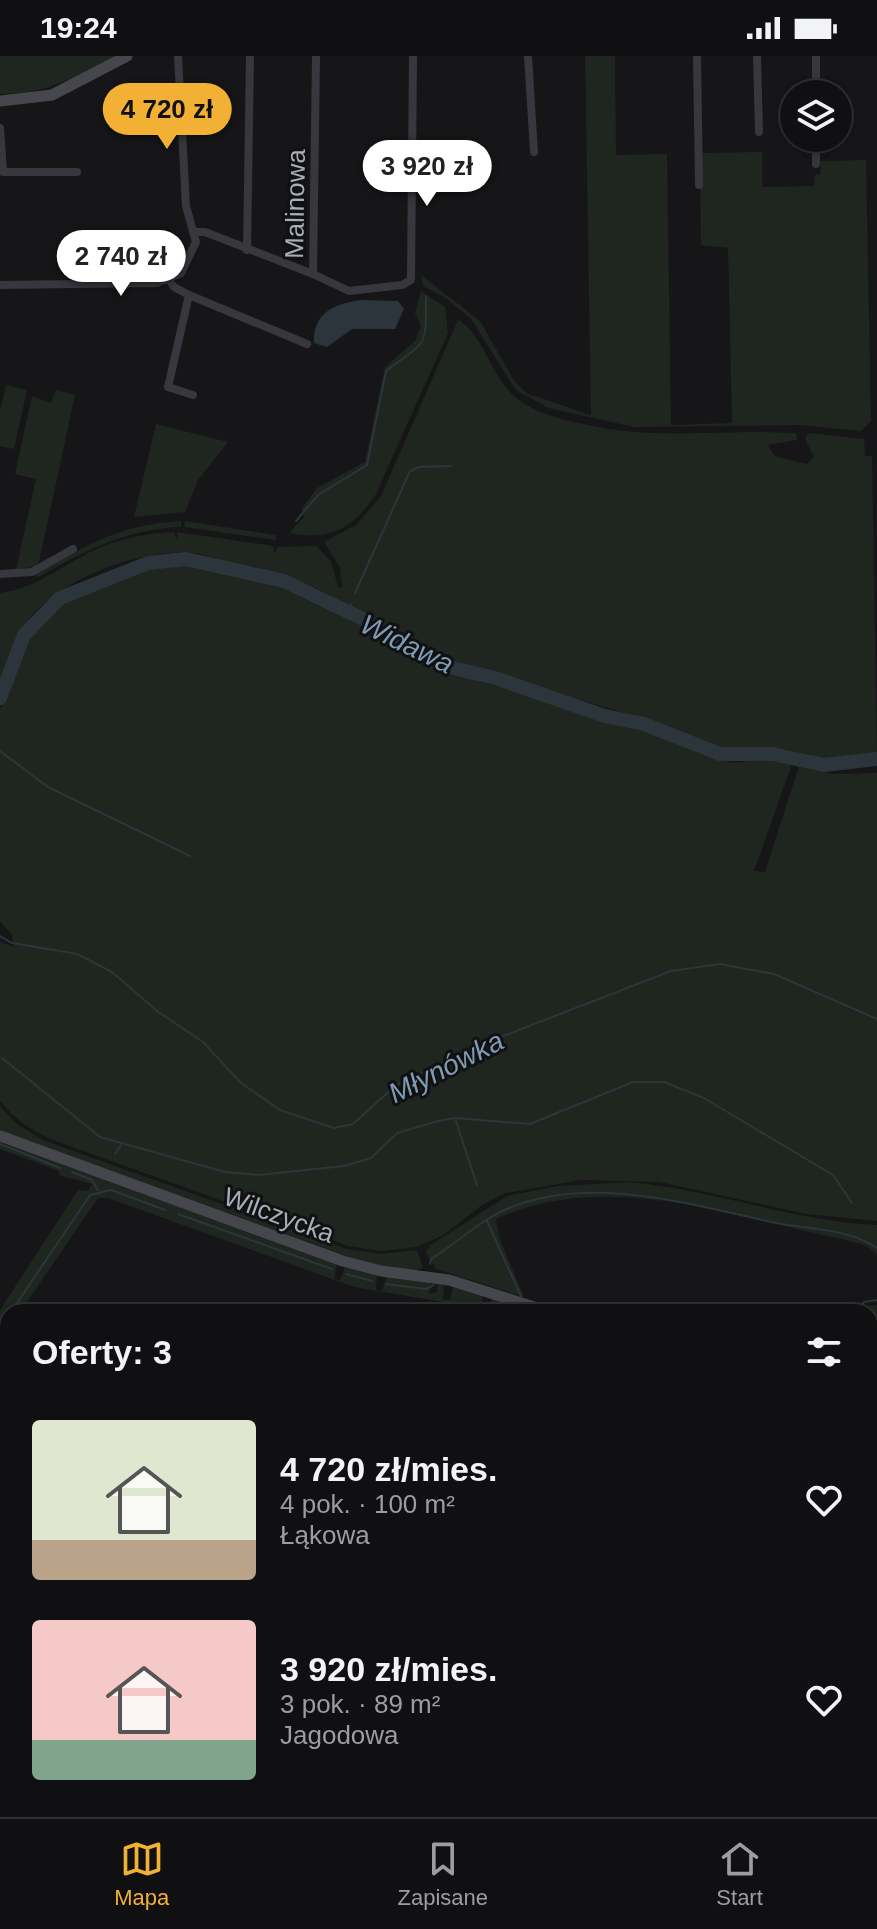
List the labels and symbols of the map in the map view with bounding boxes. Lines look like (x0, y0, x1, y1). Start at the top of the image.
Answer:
pin: 4 720 zł (84, 83, 250, 151)
pin: 3 920 zł (344, 140, 510, 208)
street label: Malinowa (279, 148, 311, 259)
pin: 2 740 zł (38, 230, 204, 298)
water label: Widawa (356, 608, 458, 680)
water label: Młynówka (384, 1025, 508, 1109)
street label: Wilczycka (220, 1181, 339, 1249)

